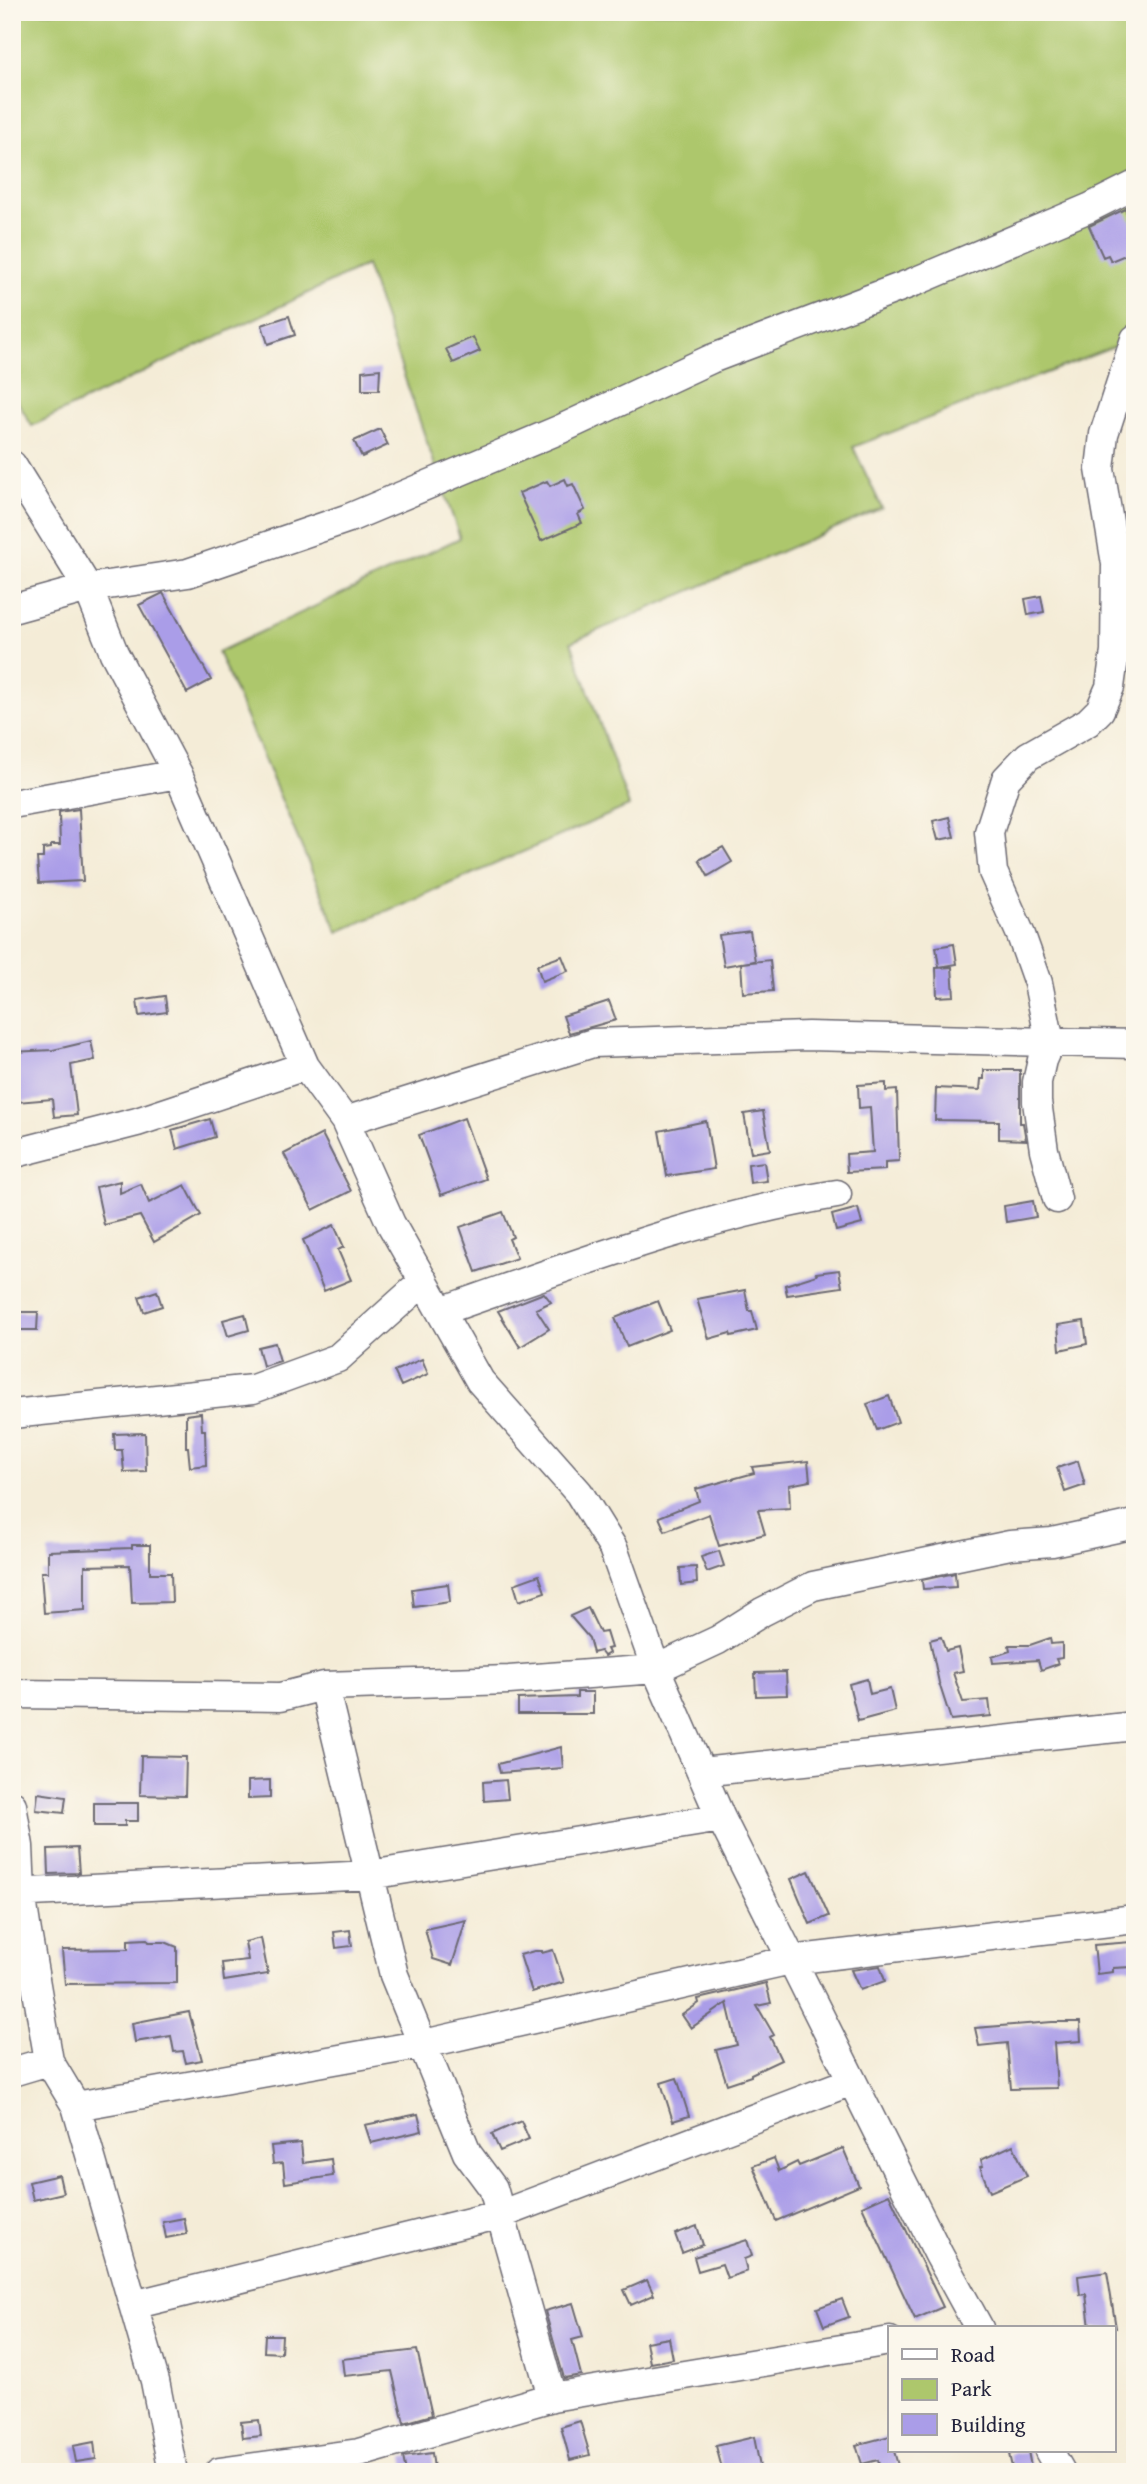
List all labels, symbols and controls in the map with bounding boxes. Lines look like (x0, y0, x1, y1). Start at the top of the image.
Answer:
legend (888, 2326, 1116, 2452)
text: Road (951, 2339, 996, 2370)
text: Park (951, 2373, 992, 2404)
text: Building (951, 2409, 1026, 2440)

